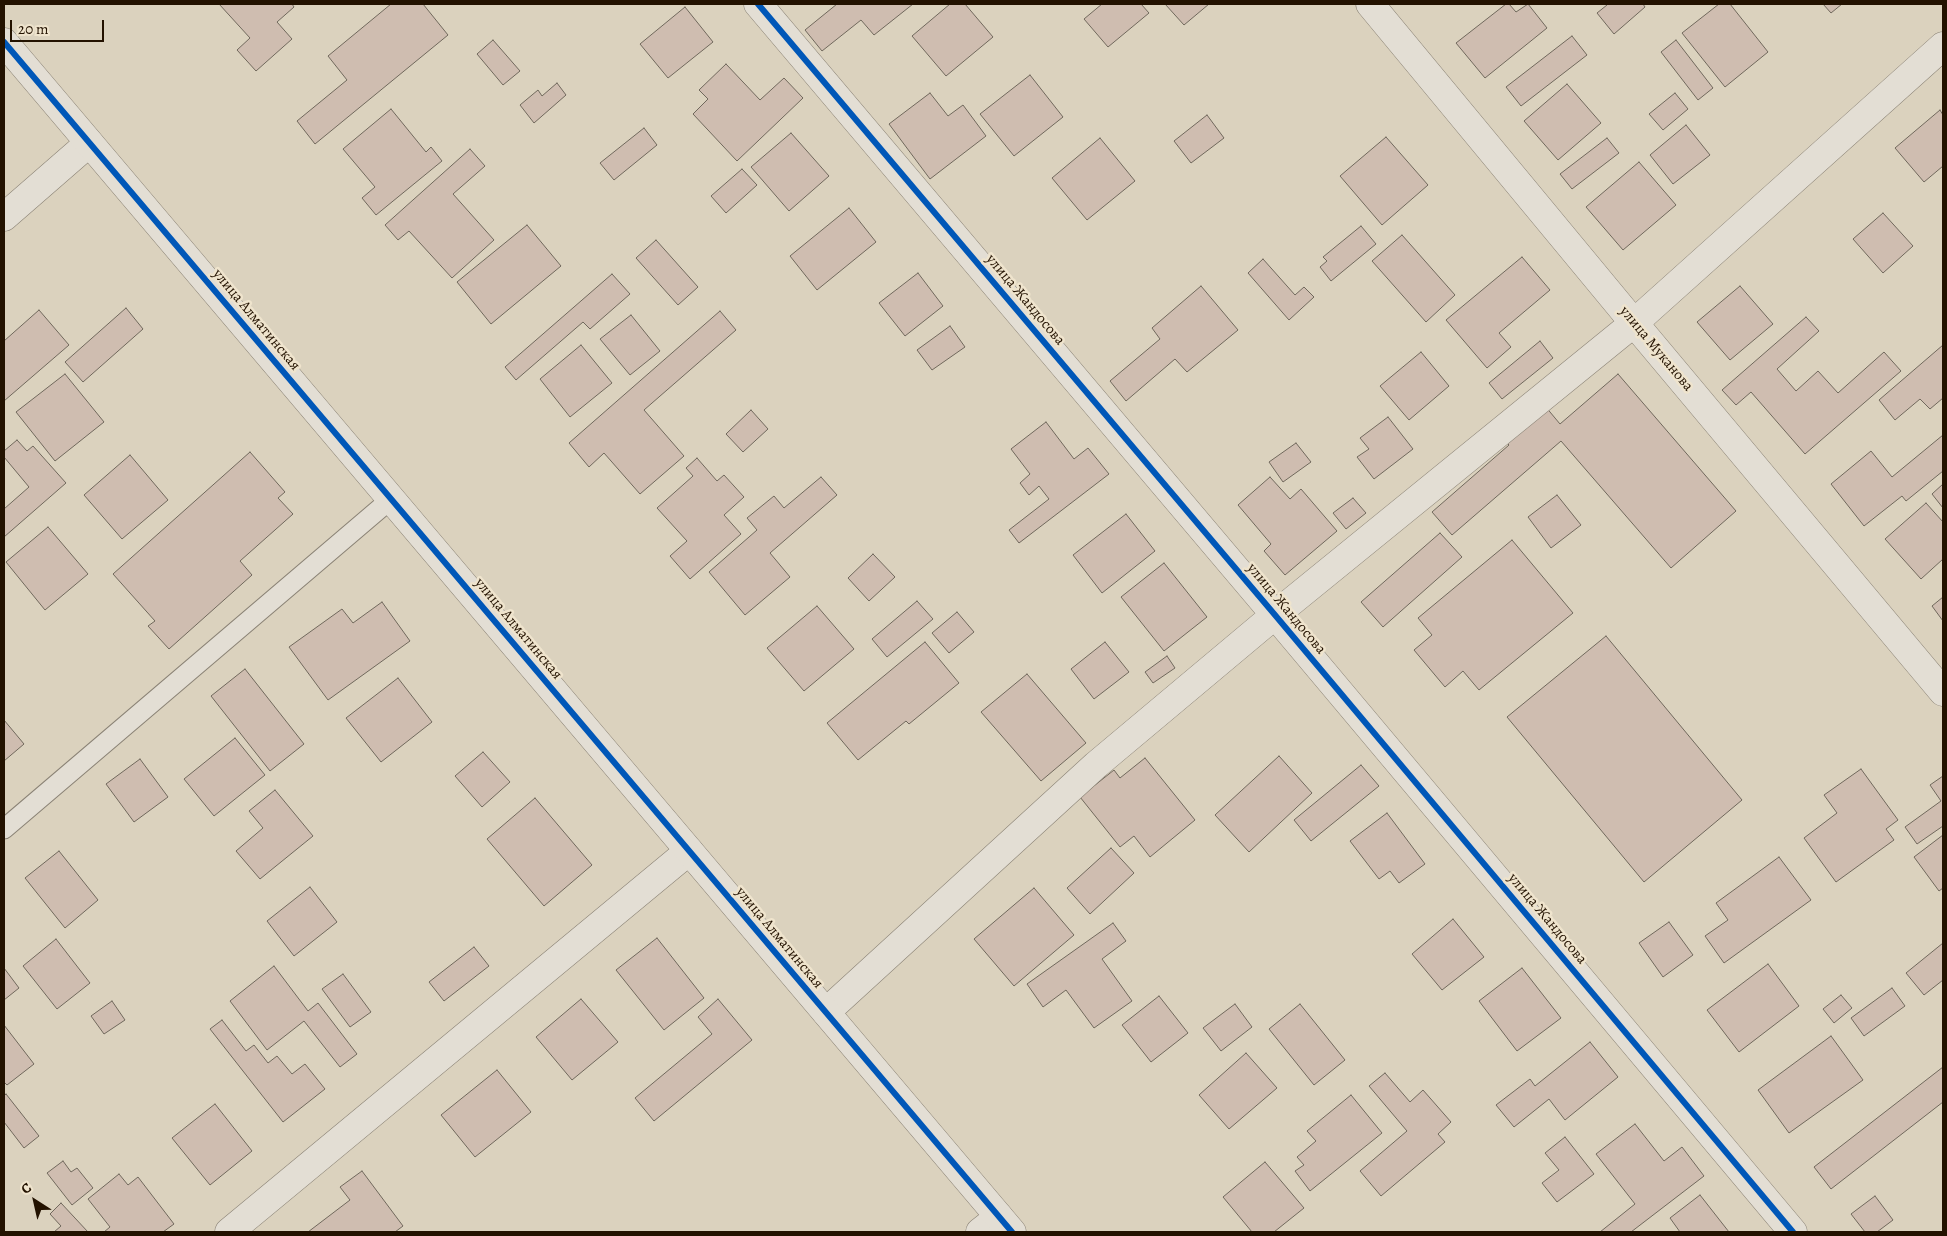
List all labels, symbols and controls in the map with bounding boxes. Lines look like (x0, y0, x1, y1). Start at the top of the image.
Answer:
scale bar (12, 10, 106, 42)
text: 20 m (18, 19, 49, 39)
street label: улица Жандосова (982, 251, 1068, 349)
street label: улица Алматинская (208, 266, 304, 374)
street label: улица Муканова (1615, 303, 1697, 395)
street label: улица Жандосова (1243, 560, 1329, 658)
street label: улица Алматинская (470, 575, 566, 683)
street label: улица Жандосова (1504, 870, 1590, 968)
street label: улица Алматинская (731, 884, 827, 992)
north arrow (10, 1176, 60, 1226)
text: С (17, 1178, 35, 1199)

